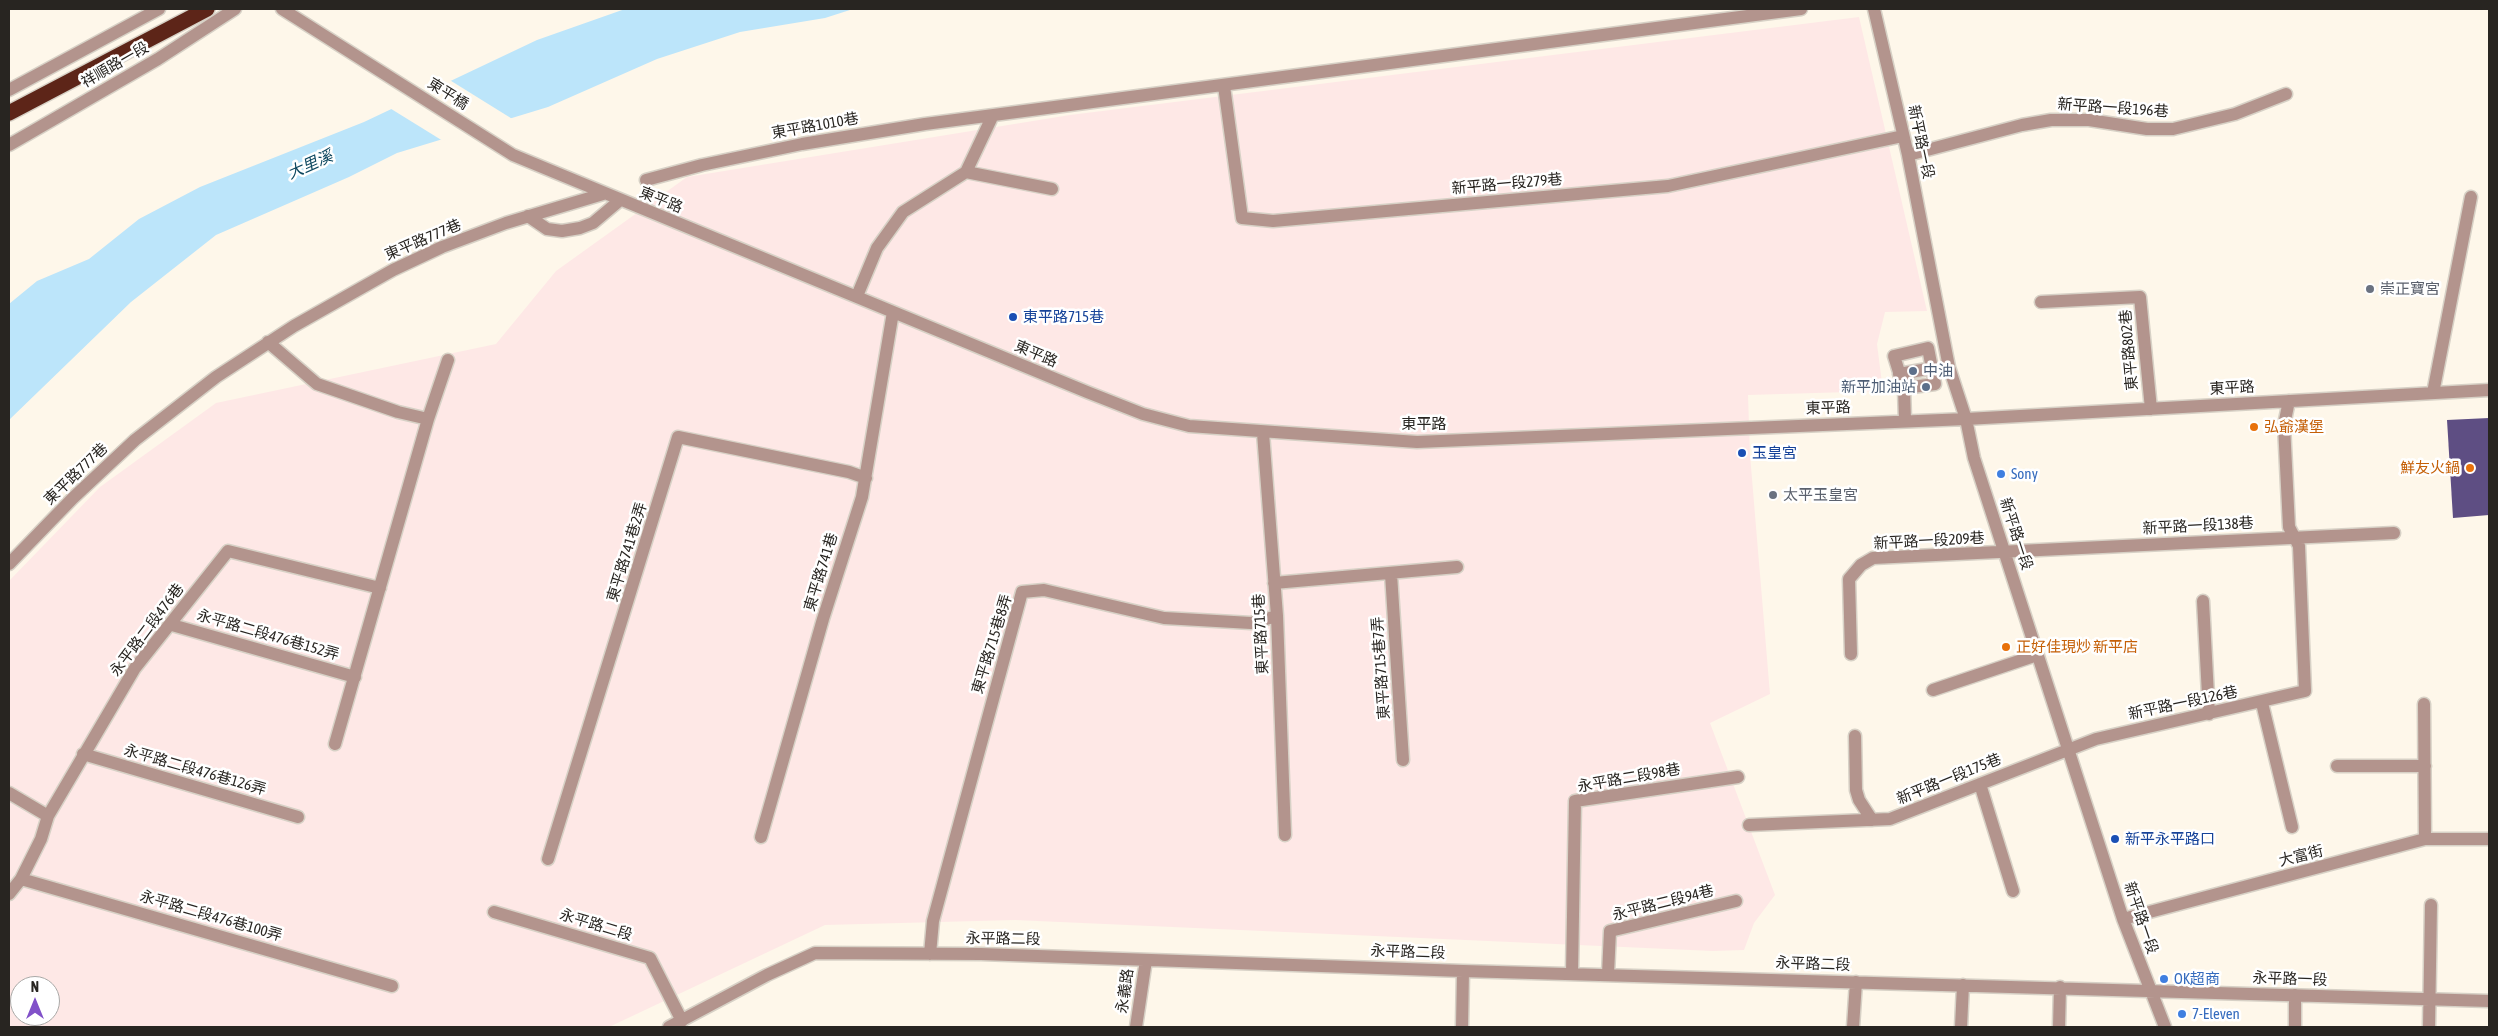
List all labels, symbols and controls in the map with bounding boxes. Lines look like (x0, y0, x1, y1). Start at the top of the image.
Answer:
street label: 祥順路一段 (78, 38, 152, 92)
street label: 東平橋 (424, 74, 472, 114)
street label: 新平路一段196巷 (2057, 95, 2169, 121)
street label: 新平路一段 (1904, 103, 1938, 181)
street label: 東平路1010巷 (770, 109, 860, 143)
water label: 大里溪 (284, 146, 336, 184)
street label: 新平路一段279巷 (1451, 170, 1563, 198)
street label: 東平路 (637, 183, 685, 217)
street label: 東平路777巷 (382, 216, 464, 264)
place label: 崇正寶宮 (2380, 280, 2440, 298)
marker: 崇正寶宮 (2364, 283, 2376, 295)
place label: 東平路715巷 (1023, 308, 1104, 326)
street label: 東平路802巷 (2116, 309, 2142, 391)
marker: 東平路715巷 (1007, 311, 1019, 323)
street label: 東平路 (1012, 337, 1060, 371)
place label: 中油 (1923, 362, 1953, 380)
marker: 中油 (1907, 365, 1919, 377)
place label: 新平加油站 (1841, 378, 1916, 396)
street label: 東平路 (2209, 378, 2255, 398)
marker: 新平加油站 (1920, 381, 1932, 393)
street label: 東平路 (1805, 398, 1851, 418)
street label: 東平路 (1402, 415, 1446, 433)
place label: 弘爺漢堡 (2264, 418, 2324, 436)
marker: 弘爺漢堡 (2248, 421, 2260, 433)
street label: 東平路777巷 (41, 439, 111, 509)
place label: 玉皇宮 (1752, 444, 1797, 462)
marker: 玉皇宮 (1736, 447, 1748, 459)
place label: 鮮友火鍋 (2400, 459, 2460, 477)
marker: 鮮友火鍋 (2464, 462, 2476, 474)
place label: Sony (2011, 465, 2038, 483)
marker: Sony (1995, 468, 2007, 480)
place label: 太平玉皇宮 (1783, 486, 1858, 504)
marker: 太平玉皇宮 (1767, 489, 1779, 501)
street label: 新平路一段 (1996, 496, 2036, 572)
street label: 東平路741巷2弄 (603, 500, 651, 604)
street label: 新平路一段138巷 (2142, 514, 2254, 538)
street label: 新平路一段209巷 (1873, 529, 1985, 553)
street label: 東平路741巷 (801, 531, 841, 613)
street label: 永平路二段476巷 (106, 580, 188, 680)
street label: 東平路715巷8弄 (968, 592, 1016, 696)
street label: 東平路715巷 (1250, 593, 1272, 675)
street label: 永平路二段476巷152弄 (195, 606, 341, 664)
street label: 東平路715巷7弄 (1368, 616, 1394, 720)
place label: 正好佳現炒 新平店 (2016, 638, 2138, 656)
marker: 正好佳現炒 新平店 (2000, 641, 2012, 653)
street label: 新平路一段126巷 (2127, 683, 2239, 723)
street label: 永平路二段476巷126弄 (122, 741, 268, 799)
street label: 新平路一段175巷 (1894, 750, 2004, 808)
street label: 永平路二段98巷 (1576, 760, 1682, 796)
place label: 新平永平路口 (2125, 830, 2215, 848)
marker: 新平永平路口 (2109, 833, 2121, 845)
street label: 大富街 (2277, 842, 2325, 870)
street label: 新平路一段 (2120, 880, 2162, 956)
street label: 永平路二段94巷 (1610, 882, 1716, 924)
street label: 永平路二段476巷100弄 (138, 887, 284, 945)
street label: 永平路二段 (558, 905, 634, 945)
street label: 永平路二段 (965, 929, 1041, 949)
street label: 永平路二段 (1370, 942, 1446, 962)
street label: 永平路二段 (1775, 954, 1851, 974)
street label: 永義路 (1113, 967, 1137, 1015)
street label: 永平路一段 (2252, 969, 2328, 989)
place label: OK超商 (2174, 970, 2220, 988)
marker: OK超商 (2158, 973, 2170, 985)
north arrow (10, 976, 60, 1026)
text: N (31, 979, 39, 995)
place label: 7-Eleven (2192, 1005, 2240, 1023)
marker: 7-Eleven (2176, 1008, 2188, 1020)

